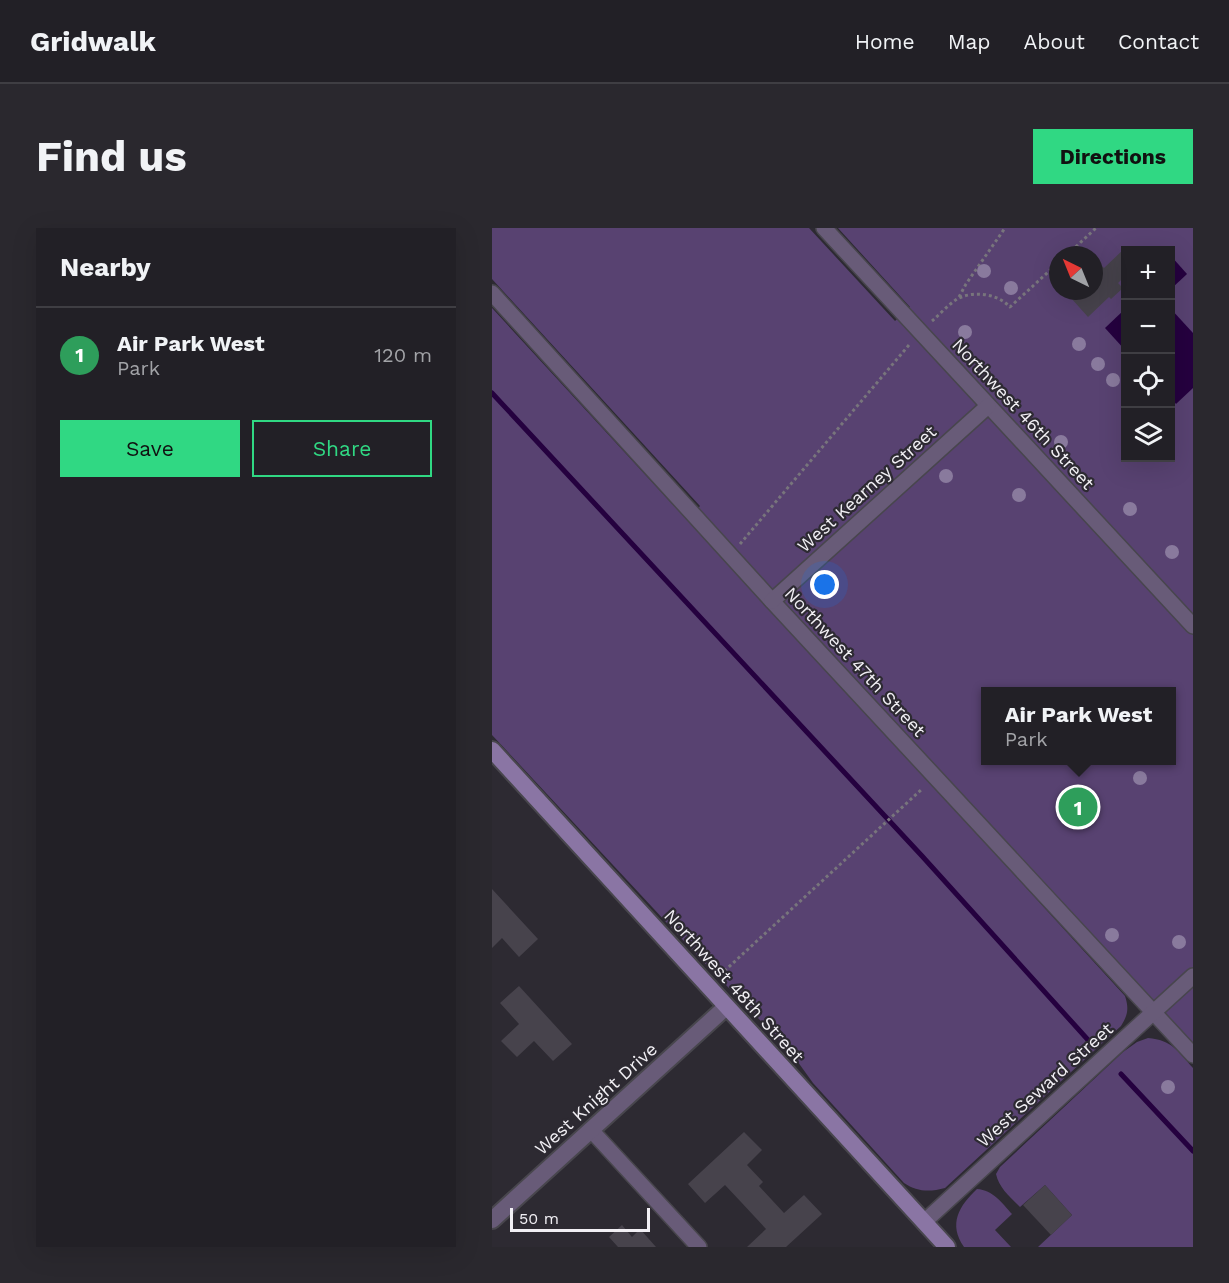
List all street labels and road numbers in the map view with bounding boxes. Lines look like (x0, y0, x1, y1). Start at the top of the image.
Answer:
street label: Northwest 46th Street (948, 334, 1099, 494)
street label: West Kearney Street (793, 420, 941, 556)
street label: Northwest 47th Street (781, 583, 930, 741)
street label: Northwest 48th Street (660, 905, 809, 1067)
street label: West Seward Street (972, 1018, 1117, 1151)
street label: West Knight Drive (530, 1038, 661, 1159)

